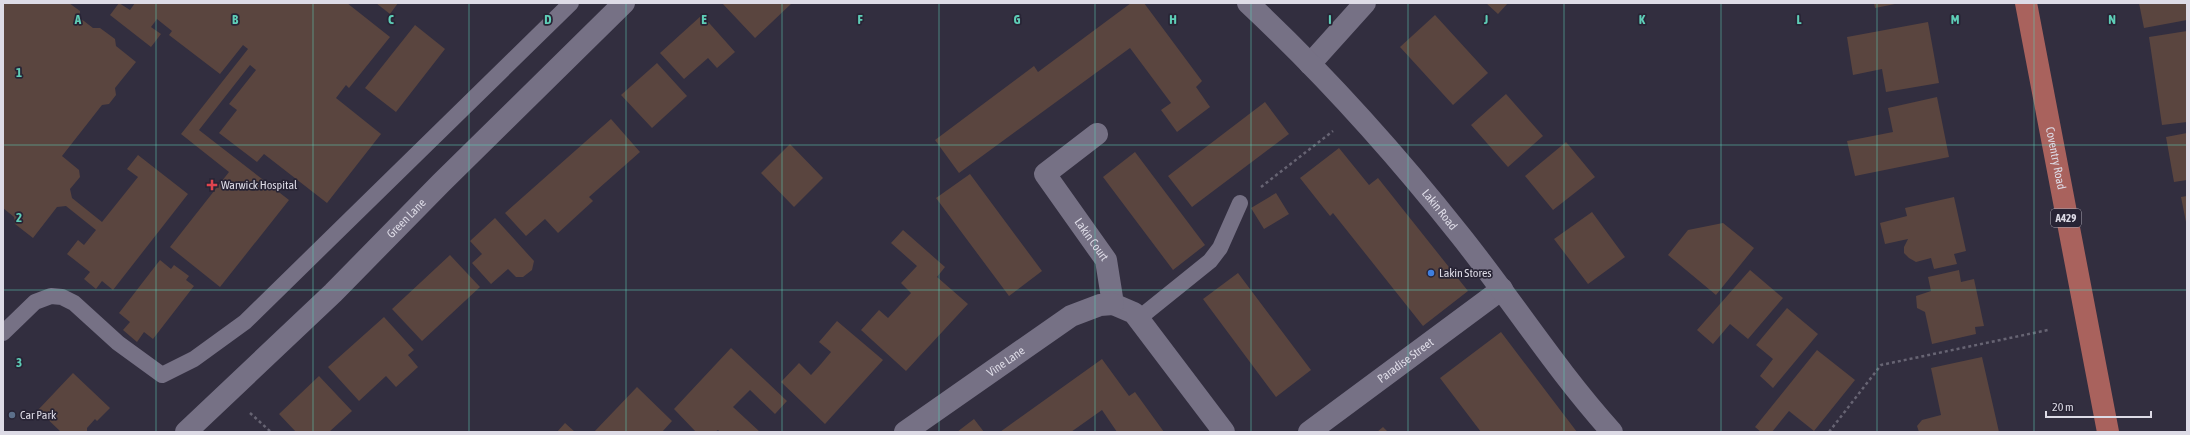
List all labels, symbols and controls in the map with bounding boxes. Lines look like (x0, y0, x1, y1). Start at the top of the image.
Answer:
text: A (74, 12, 82, 27)
text: B (232, 12, 239, 27)
text: C (388, 12, 394, 27)
text: D (544, 12, 552, 27)
text: E (701, 12, 707, 27)
text: F (857, 12, 863, 27)
text: G (1014, 12, 1021, 27)
text: H (1169, 12, 1177, 27)
text: I (1328, 12, 1332, 27)
text: J (1483, 12, 1488, 27)
text: K (1639, 12, 1646, 27)
text: L (1796, 12, 1802, 27)
text: M (1951, 12, 1960, 27)
text: N (2108, 12, 2116, 27)
text: 1 (16, 65, 22, 80)
street label: Coventry Road (2043, 126, 2069, 191)
place label: Warwick Hospital (221, 178, 298, 192)
marker: Warwick Hospital (206, 179, 218, 191)
street label: Lakin Road (1419, 186, 1460, 233)
street label: Green Lane (384, 196, 429, 241)
road number: A429 (2051, 209, 2081, 227)
text: 2 (16, 210, 22, 225)
street label: Lakin Court (1072, 215, 1112, 264)
place label: Lakin Stores (1439, 266, 1492, 280)
marker: Lakin Stores (1426, 268, 1436, 278)
street label: Paradise Street (1375, 335, 1437, 386)
street label: Vine Lane (984, 343, 1028, 380)
text: 3 (16, 355, 22, 370)
scale bar (2046, 393, 2151, 419)
text: 20 m (2052, 400, 2074, 414)
place label: Car Park (20, 408, 57, 422)
marker: Car Park (7, 410, 17, 420)

